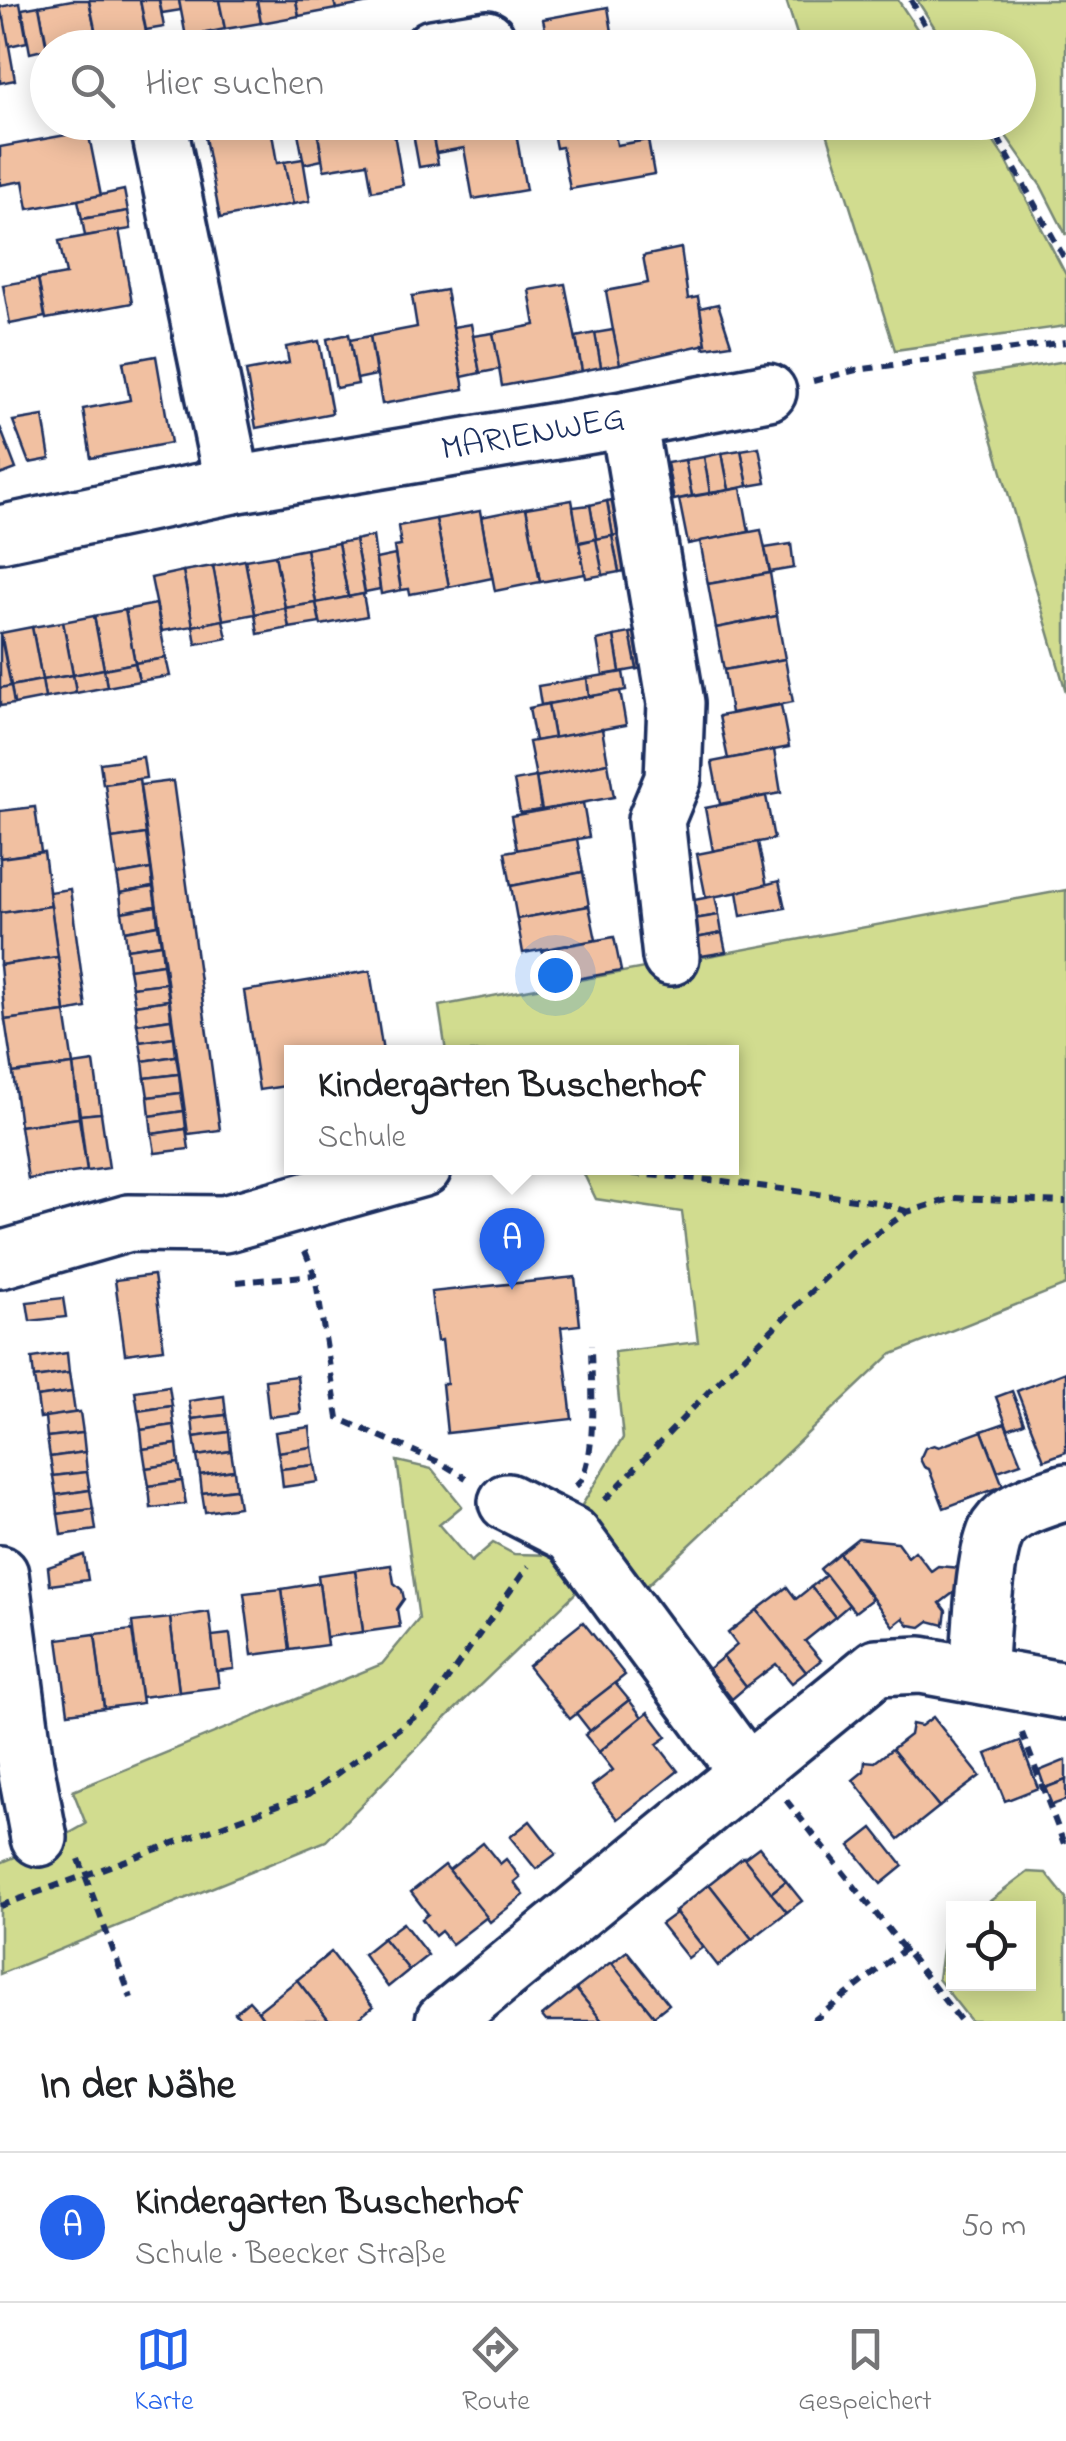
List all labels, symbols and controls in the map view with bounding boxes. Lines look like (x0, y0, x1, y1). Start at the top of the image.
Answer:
search box (30, 30, 1036, 140)
text: Hier suchen (145, 57, 324, 113)
icon: search (65, 58, 120, 113)
street label: MARIENWEG (437, 394, 629, 476)
your location (530, 950, 581, 1001)
popup (284, 1045, 739, 1175)
text: Kindergarten Buscherhof (318, 1059, 705, 1115)
text: Schule (318, 1115, 406, 1162)
pin: A (480, 1208, 544, 1290)
map controls (946, 1901, 1036, 1991)
button: locate (946, 1901, 1036, 1991)
text: In der Nähe (40, 2056, 235, 2117)
text: Kindergarten Buscherhof (135, 2176, 522, 2232)
text: A (63, 2204, 82, 2251)
text: 50 m (961, 2204, 1026, 2251)
text: Schule · Beecker Straße (135, 2232, 446, 2279)
tab: Karte (134, 2322, 194, 2423)
tab: Route (462, 2322, 530, 2423)
tab: Gespeichert (798, 2322, 932, 2423)

